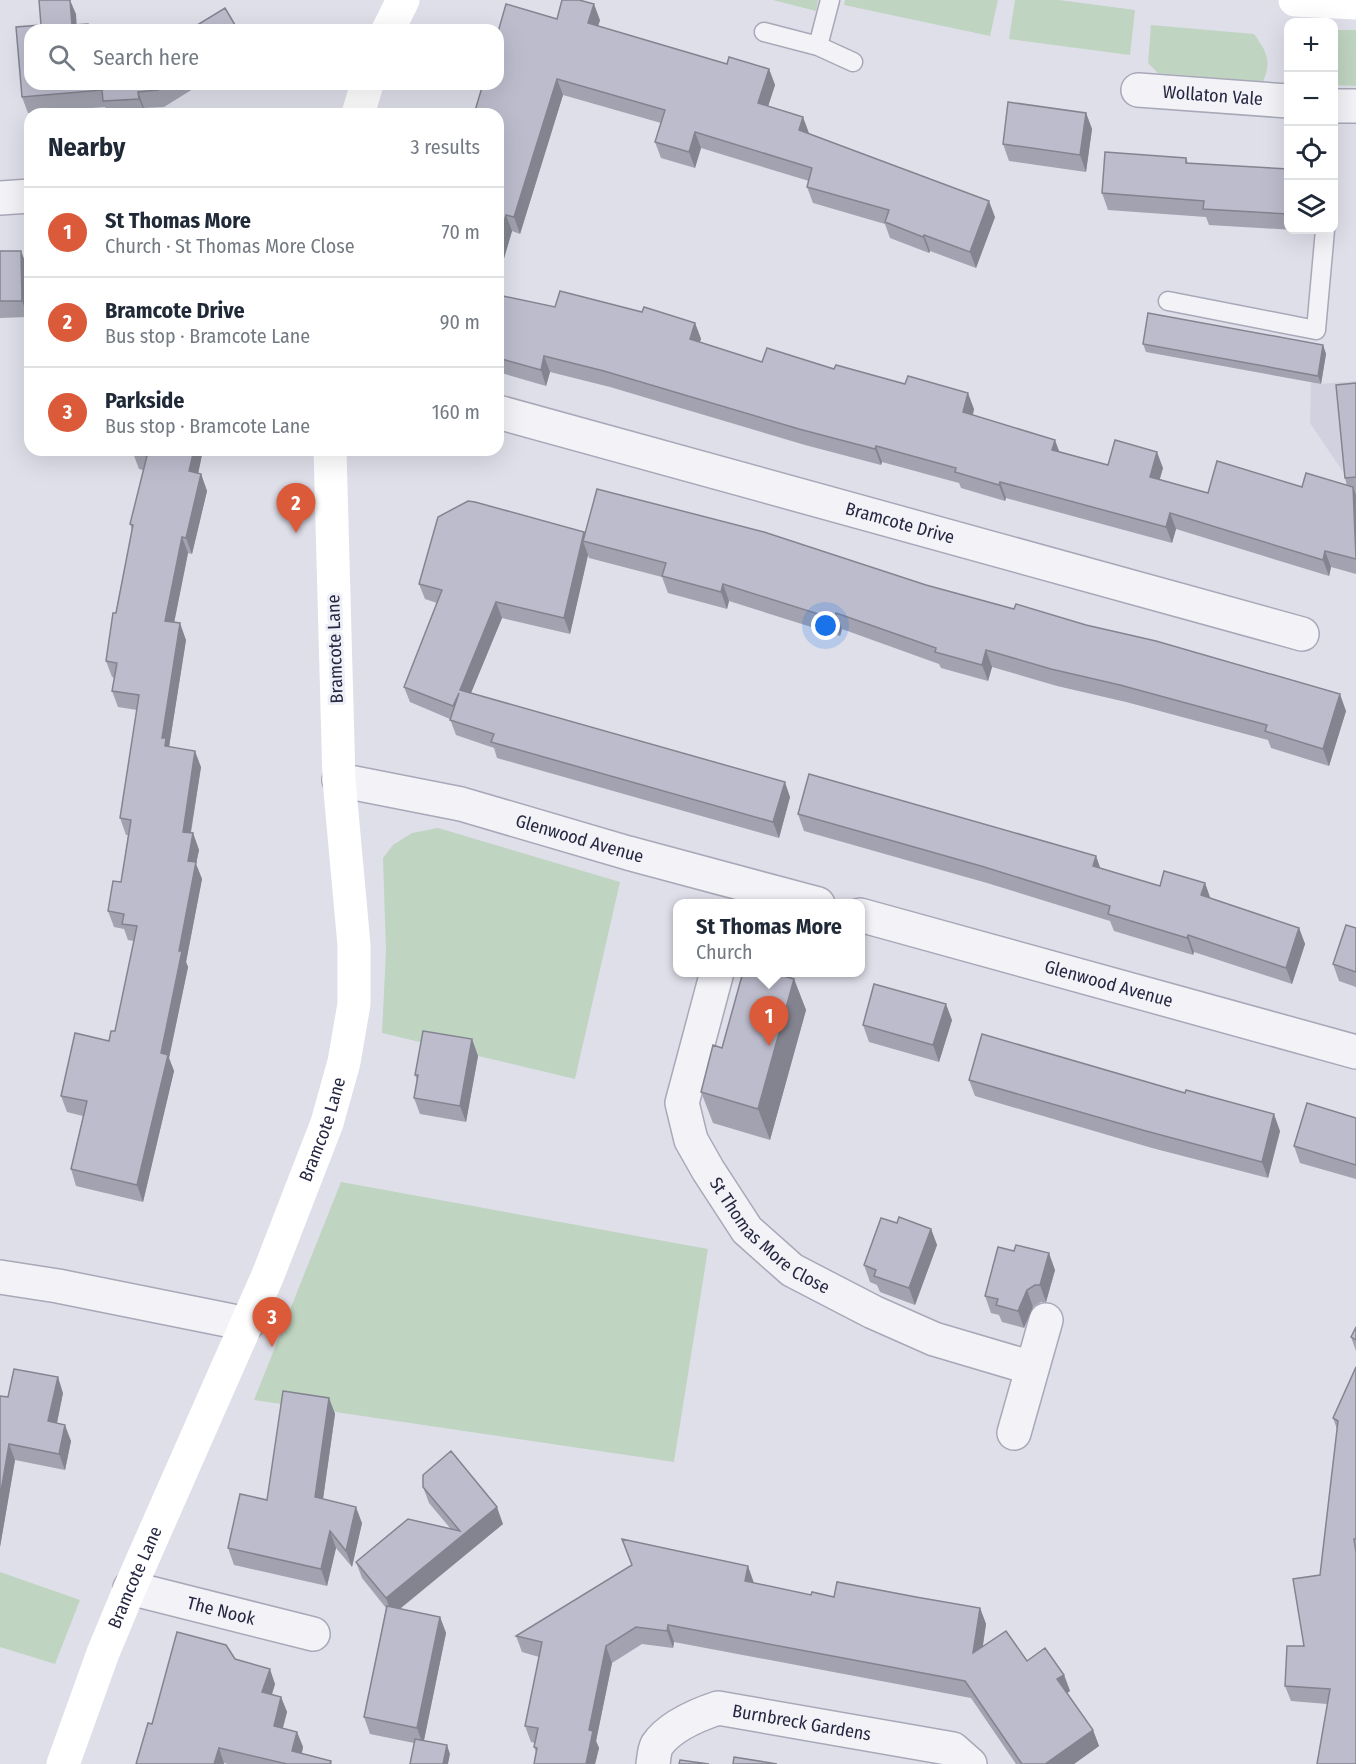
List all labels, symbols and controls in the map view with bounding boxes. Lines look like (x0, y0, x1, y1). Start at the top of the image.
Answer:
map controls (1284, 18, 1338, 234)
button: + (1284, 18, 1338, 72)
search box (24, 24, 504, 90)
icon: search (45, 41, 78, 74)
text: Search here (93, 44, 199, 71)
button: − (1284, 72, 1338, 126)
street label: Wollaton Vale (1162, 81, 1264, 110)
button: locate (1284, 126, 1338, 180)
text: Nearby (48, 132, 125, 163)
text: 3 results (411, 135, 480, 159)
button: layers (1284, 180, 1338, 234)
text: St Thomas More (105, 207, 251, 234)
text: 1 (63, 220, 72, 244)
text: 70 m (442, 220, 480, 244)
text: Church · St Thomas More Close (105, 234, 355, 258)
text: Bramcote Drive (105, 297, 245, 324)
text: 2 (63, 310, 72, 334)
text: 90 m (440, 310, 480, 334)
text: Bus stop · Bramcote Lane (105, 324, 310, 348)
text: Parkside (105, 387, 185, 414)
text: 3 (63, 400, 72, 424)
text: 160 m (432, 400, 480, 424)
text: Bus stop · Bramcote Lane (105, 414, 310, 438)
pin: 2 (276, 484, 316, 533)
street label: Bramcote Drive (843, 497, 957, 549)
street label: Bramcote Lane (322, 594, 348, 704)
your location (811, 611, 840, 640)
street label: Glenwood Avenue (513, 810, 646, 868)
popup (673, 899, 865, 977)
text: St Thomas More (696, 913, 842, 940)
text: Church (696, 940, 753, 964)
street label: Glenwood Avenue (1042, 955, 1175, 1012)
pin: 1 (750, 996, 788, 1046)
street label: Bramcote Lane (294, 1075, 350, 1185)
street label: St Thomas More Close (705, 1173, 834, 1299)
pin: 3 (252, 1298, 292, 1347)
street label: Bramcote Lane (103, 1523, 167, 1632)
street label: The Nook (185, 1592, 258, 1630)
street label: Burnbreck Gardens (731, 1700, 873, 1746)

